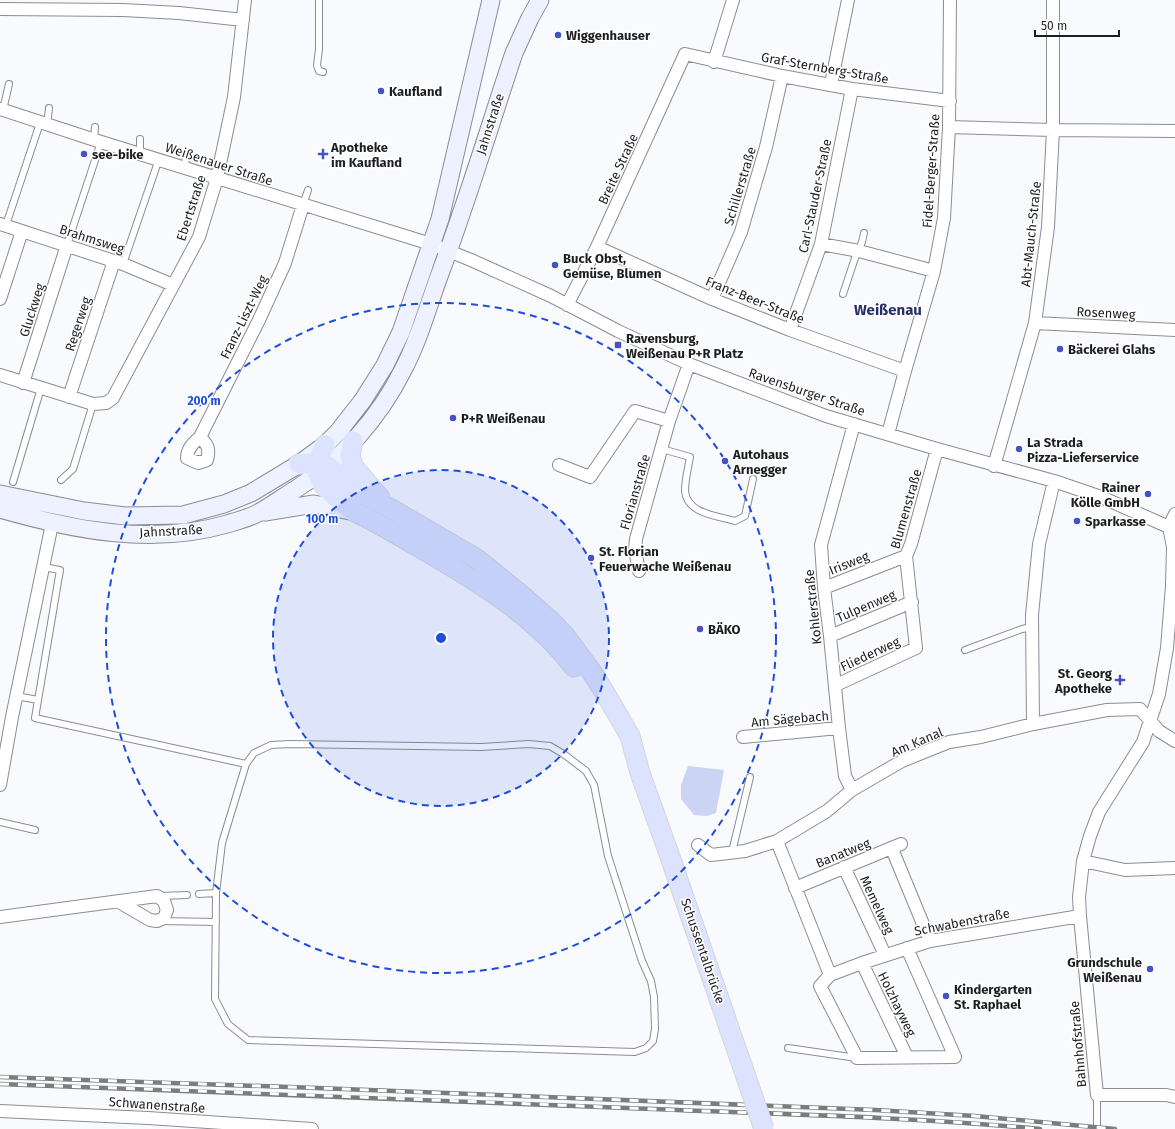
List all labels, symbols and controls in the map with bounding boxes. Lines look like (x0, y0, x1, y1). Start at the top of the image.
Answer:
scale bar (1035, 12, 1119, 38)
text: 50 m (1041, 19, 1067, 33)
place label: Wiggenhauser (566, 28, 651, 43)
marker: Wiggenhauser (553, 30, 563, 40)
street label: Graf-Sternberg-Straße (760, 49, 890, 87)
place label: Kaufland (389, 84, 442, 99)
marker: Kaufland (376, 86, 386, 96)
street label: Jahnstraße (473, 92, 507, 156)
street label: Fidel-Berger-Straße (920, 113, 942, 229)
street label: Breite Straße (595, 131, 641, 207)
street label: Carl-Stauder-Straße (796, 138, 834, 254)
street label: Weißenauer Straße (163, 140, 275, 188)
place label: Apotheke im Kaufland (330, 140, 402, 170)
street label: Schillerstraße (721, 145, 759, 227)
place label: see-bike (92, 147, 144, 162)
marker: see-bike (79, 149, 89, 159)
marker: Apotheke im Kaufland (318, 149, 328, 159)
street label: Ebertstraße (173, 173, 209, 243)
street label: Abt-Mauch-Straße (1018, 180, 1044, 288)
street label: Brahmsweg (58, 221, 127, 257)
place label: Buck Obst, Gemüse, Blumen (563, 251, 662, 281)
marker: Buck Obst, Gemüse, Blumen (550, 260, 560, 270)
street label: Franz-Liszt-Weg (217, 272, 271, 361)
street label: Franz-Beer-Straße (703, 273, 807, 327)
street label: Gluckweg (16, 281, 48, 339)
street label: Regerweg (62, 295, 94, 353)
district label: Weißenau (854, 301, 922, 319)
street label: Rosenweg (1076, 304, 1136, 322)
place label: Ravensburg, Weißenau P+R Platz (626, 331, 743, 361)
marker: Ravensburg, Weißenau P+R Platz (613, 340, 623, 350)
place label: Bäckerei Glahs (1068, 342, 1156, 357)
marker: Bäckerei Glahs (1055, 344, 1065, 354)
street label: Ravensburger Straße (747, 365, 867, 419)
text: 200 m (187, 394, 221, 408)
place label: P+R Weißenau (461, 411, 546, 426)
marker: P+R Weißenau (448, 413, 458, 423)
place label: La Strada Pizza-Lieferservice (1027, 435, 1139, 465)
marker: La Strada Pizza-Lieferservice (1014, 444, 1024, 454)
place label: Autohaus Arnegger (732, 447, 790, 477)
street label: Florianstraße (617, 452, 653, 532)
marker: Autohaus Arnegger (720, 456, 730, 466)
street label: Blumenstraße (887, 467, 925, 551)
place label: Rainer Kölle GmbH (1071, 480, 1141, 510)
marker: Rainer Kölle GmbH (1143, 489, 1153, 499)
text: 100 m (306, 512, 338, 526)
place label: Sparkasse (1085, 514, 1146, 529)
marker: Sparkasse (1072, 516, 1082, 526)
street label: Jahnstraße (139, 522, 203, 540)
place label: St. Florian Feuerwache Weißenau (599, 544, 731, 574)
street label: Irisweg (827, 548, 871, 578)
marker: St. Florian Feuerwache Weißenau (586, 553, 596, 563)
street label: Kohlerstraße (802, 569, 824, 645)
street label: Tulpenweg (834, 587, 898, 625)
place label: BÄKO (708, 622, 741, 637)
marker: BÄKO (695, 624, 705, 634)
centre of rings (434, 631, 448, 645)
street label: Fliederweg (838, 634, 902, 674)
place label: St. Georg Apotheke (1054, 666, 1113, 696)
marker: St. Georg Apotheke (1115, 675, 1125, 685)
street label: Am Sägebach (750, 708, 830, 730)
street label: Am Kanal (889, 724, 945, 760)
street label: Banatweg (814, 835, 873, 871)
street label: Memelweg (857, 874, 897, 937)
street label: Schussentalbrücke (678, 896, 728, 1006)
street label: Schwabenstraße (913, 905, 1011, 939)
place label: Grundschule Weißenau (1067, 955, 1142, 985)
marker: Grundschule Weißenau (1145, 964, 1155, 974)
street label: Holzhayweg (875, 969, 919, 1039)
place label: Kindergarten St. Raphael (954, 982, 1032, 1012)
marker: Kindergarten St. Raphael (941, 991, 951, 1001)
street label: Bahnhofstraße (1067, 1000, 1089, 1088)
street label: Schwanenstraße (108, 1094, 206, 1116)

